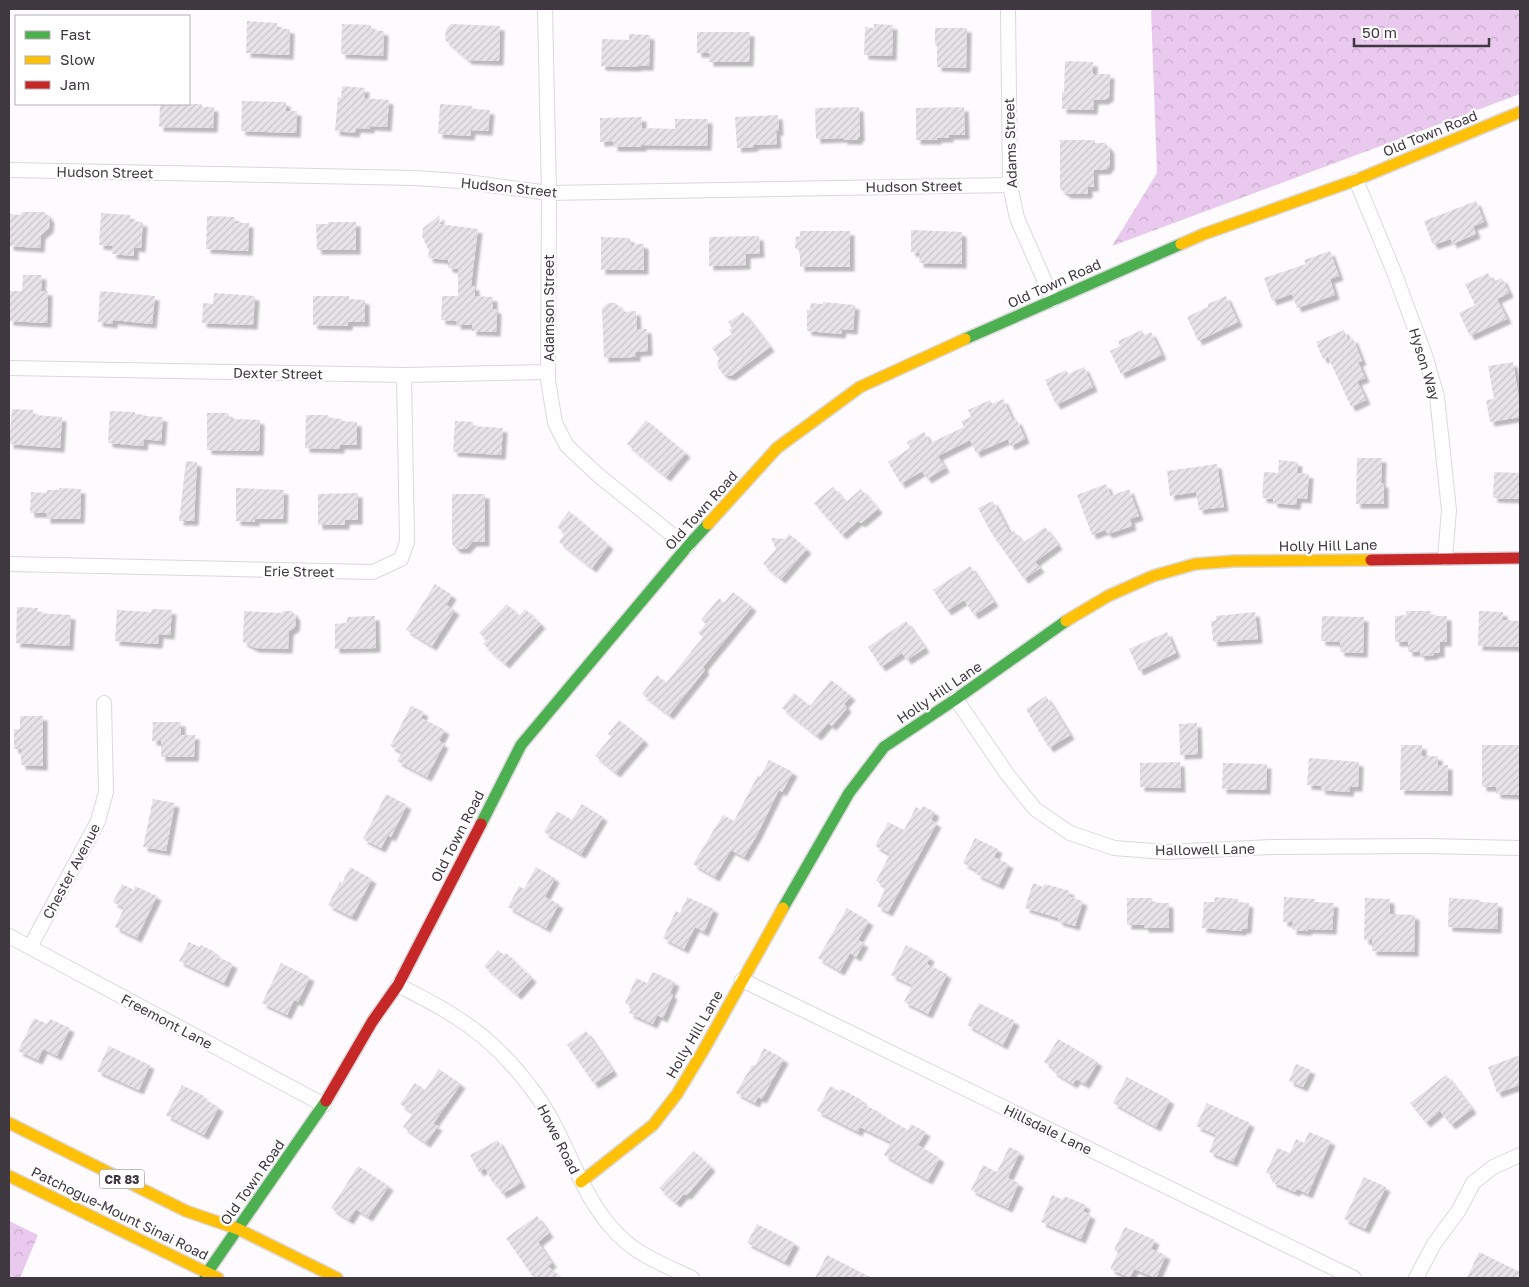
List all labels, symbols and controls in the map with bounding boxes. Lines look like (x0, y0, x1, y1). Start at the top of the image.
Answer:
legend (15, 15, 190, 105)
scale bar (1354, 15, 1489, 47)
text: 50 m (1362, 23, 1397, 41)
text: Fast (60, 25, 91, 43)
text: Slow (60, 50, 95, 68)
text: Jam (60, 75, 90, 93)
street label: Adams Street (1000, 97, 1020, 189)
street label: Old Town Road (1380, 106, 1480, 160)
street label: Hudson Street (56, 163, 154, 181)
street label: Hudson Street (460, 173, 558, 201)
street label: Hudson Street (865, 177, 963, 195)
street label: Adamson Street (540, 254, 557, 362)
street label: Old Town Road (1005, 255, 1103, 311)
street label: Hyson Way (1406, 326, 1444, 402)
street label: Dexter Street (233, 364, 323, 382)
street label: Old Town Road (661, 467, 741, 553)
street label: Holly Hill Lane (1279, 536, 1377, 554)
street label: Erie Street (263, 562, 335, 580)
street label: Holly Hill Lane (893, 657, 985, 727)
street label: Old Town Road (427, 787, 487, 885)
street label: Chester Avenue (39, 820, 103, 922)
street label: Hallowell Lane (1155, 840, 1255, 858)
street label: Holly Hill Lane (662, 987, 726, 1081)
street label: Freemont Lane (118, 990, 216, 1052)
street label: Hillsdale Lane (1001, 1100, 1095, 1158)
street label: Howe Road (534, 1101, 584, 1177)
street label: Old Town Road (216, 1136, 288, 1228)
street label: Patchogue-Mount Sinai Road (29, 1163, 211, 1263)
road number: CR 83 (100, 1170, 144, 1188)

